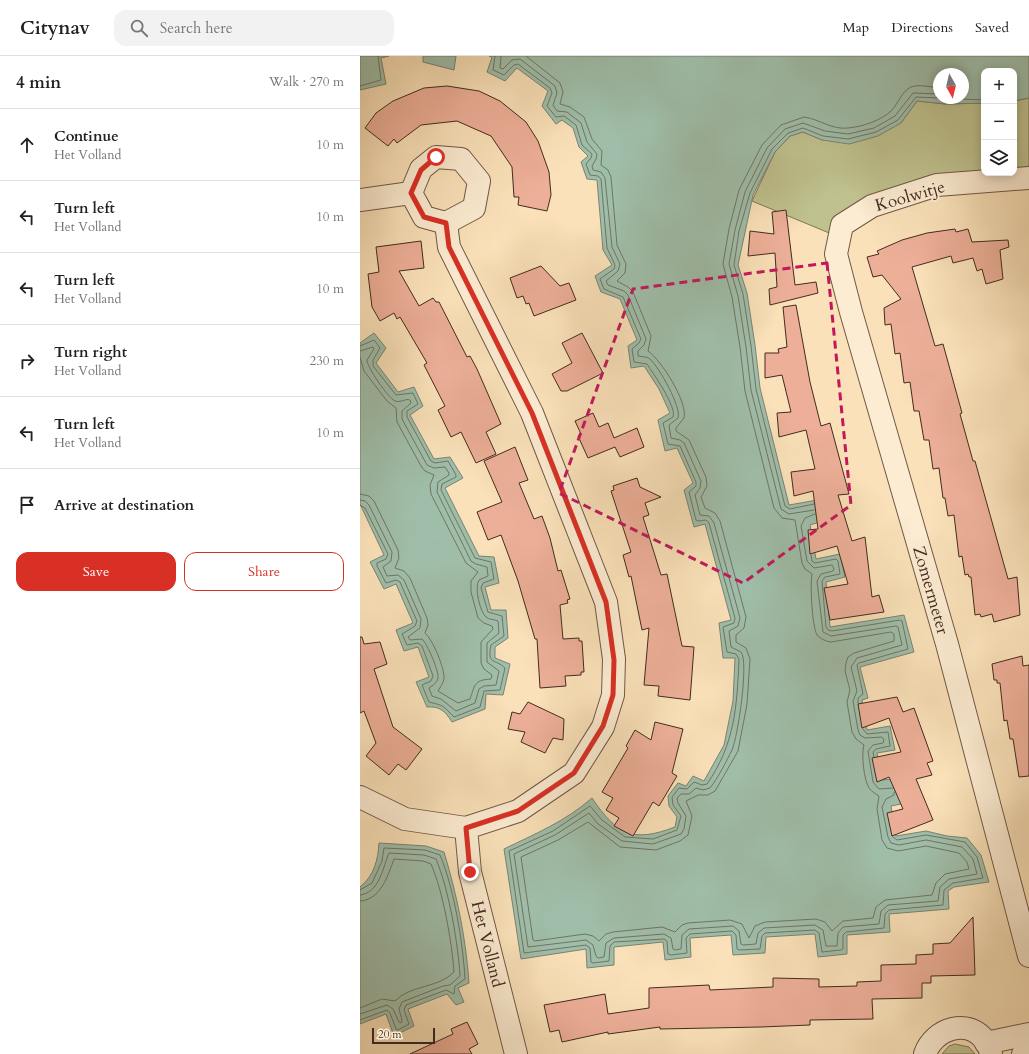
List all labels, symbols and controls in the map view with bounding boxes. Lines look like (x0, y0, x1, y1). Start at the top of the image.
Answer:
search box (114, 10, 394, 46)
text: Citynav (20, 15, 90, 41)
icon: search (128, 17, 150, 39)
text: Search here (160, 18, 233, 38)
text: Map (843, 18, 869, 37)
text: Directions (891, 18, 953, 37)
text: Saved (975, 18, 1009, 37)
north arrow (933, 68, 969, 104)
map controls (981, 68, 1017, 176)
button: + (981, 68, 1017, 104)
text: 4 min (16, 71, 61, 94)
text: Walk · 270 m (269, 73, 344, 91)
button: − (981, 104, 1017, 140)
text: Continue (54, 126, 119, 146)
icon: ahead (16, 134, 38, 156)
text: 10 m (316, 136, 344, 154)
button: layers (981, 140, 1017, 176)
text: Het Volland (54, 146, 122, 164)
route start (427, 148, 445, 166)
street label: Koolwitje (872, 175, 948, 217)
text: Turn left (54, 198, 115, 218)
icon: left (16, 206, 38, 228)
text: 10 m (316, 208, 344, 226)
text: Het Volland (54, 218, 122, 236)
text: Turn left (54, 270, 115, 290)
icon: left (16, 278, 38, 300)
text: 10 m (316, 280, 344, 298)
text: Het Volland (54, 290, 122, 308)
text: Turn right (54, 342, 127, 362)
icon: right (16, 350, 38, 372)
text: 230 m (310, 352, 344, 370)
text: Het Volland (54, 362, 122, 380)
text: Turn left (54, 414, 115, 434)
icon: left (16, 422, 38, 444)
text: 10 m (316, 424, 344, 442)
text: Het Volland (54, 434, 122, 452)
icon: arrive (16, 494, 38, 516)
text: Arrive at destination (54, 495, 194, 515)
street label: Zomermeter (908, 543, 955, 638)
button: Save (16, 552, 176, 591)
button: Share (184, 552, 344, 591)
route end (461, 863, 479, 881)
street label: Het Volland (466, 898, 510, 990)
scale bar (372, 1026, 435, 1045)
text: 20 m (378, 1027, 402, 1042)

